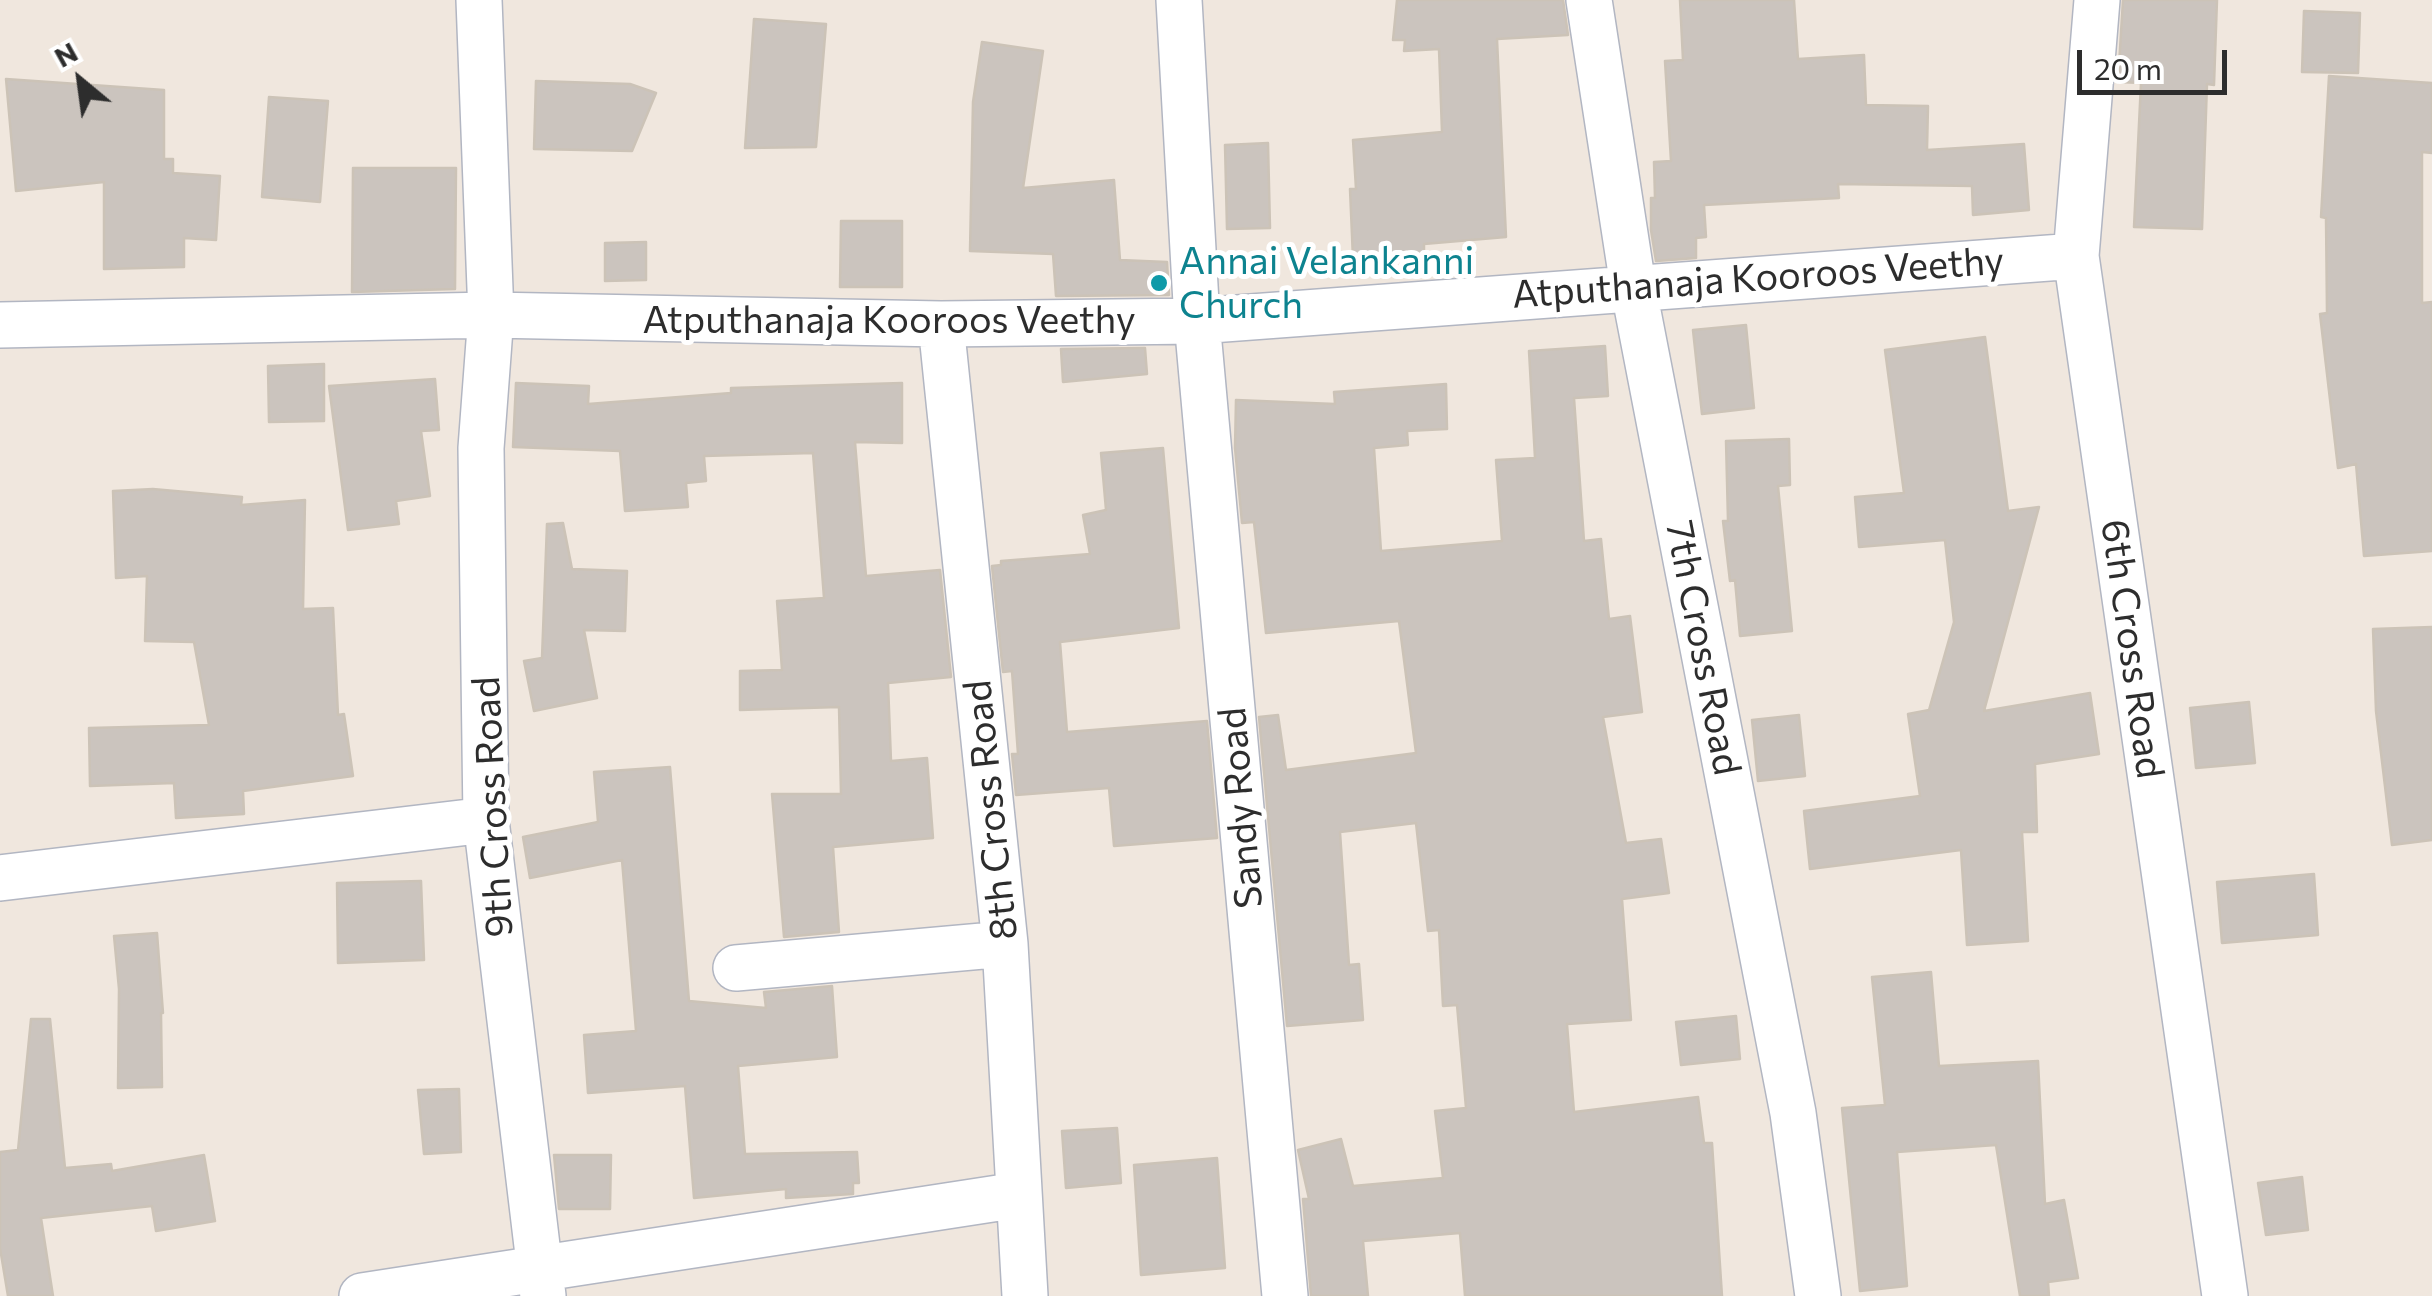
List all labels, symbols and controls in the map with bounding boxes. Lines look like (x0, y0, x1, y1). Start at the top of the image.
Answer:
north arrow (30, 30, 130, 130)
scale bar (2082, 30, 2232, 92)
text: N (48, 34, 83, 74)
text: 20 m (2094, 49, 2162, 86)
place label: Annai Velankanni Church (1179, 238, 1474, 328)
street label: Atputhanaja Kooroos Veethy (1510, 238, 2006, 318)
marker: Annai Velankanni Church (1148, 272, 1170, 294)
street label: Atputhanaja Kooroos Veethy (642, 297, 1136, 343)
street label: 7th Cross Road (1656, 517, 1750, 779)
street label: 6th Cross Road (2091, 517, 2173, 781)
street label: 9th Cross Road (463, 675, 523, 939)
street label: 8th Cross Road (955, 678, 1027, 942)
street label: Sandy Road (1210, 706, 1272, 910)

